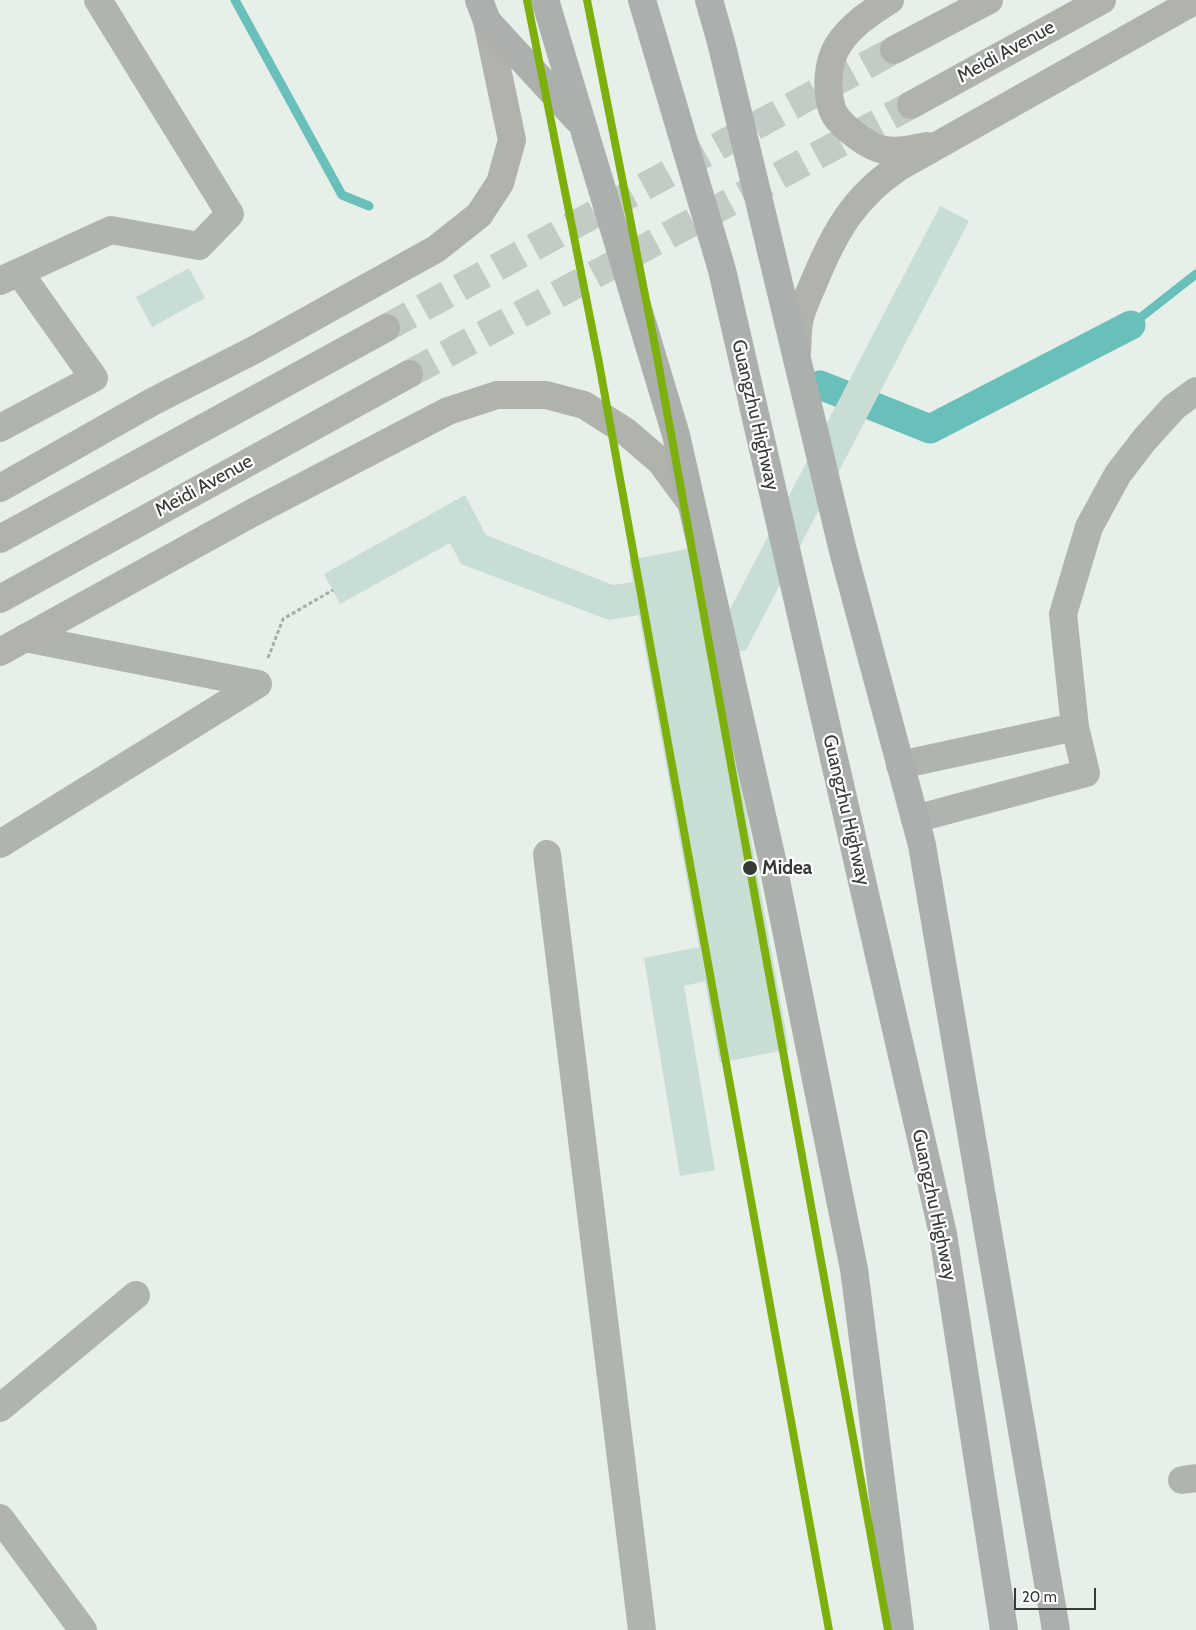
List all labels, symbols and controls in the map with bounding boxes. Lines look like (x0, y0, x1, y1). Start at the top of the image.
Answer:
street label: Meidi Avenue (953, 16, 1059, 88)
street label: Guangzhu Highway (727, 337, 783, 493)
street label: Meidi Avenue (151, 450, 257, 522)
street label: Guangzhu Highway (818, 732, 874, 888)
place label: Midea (762, 857, 812, 879)
marker: Midea (741, 859, 759, 877)
street label: Guangzhu Highway (907, 1127, 961, 1283)
scale bar (1016, 1578, 1098, 1610)
text: 20 m (1022, 1588, 1057, 1606)

